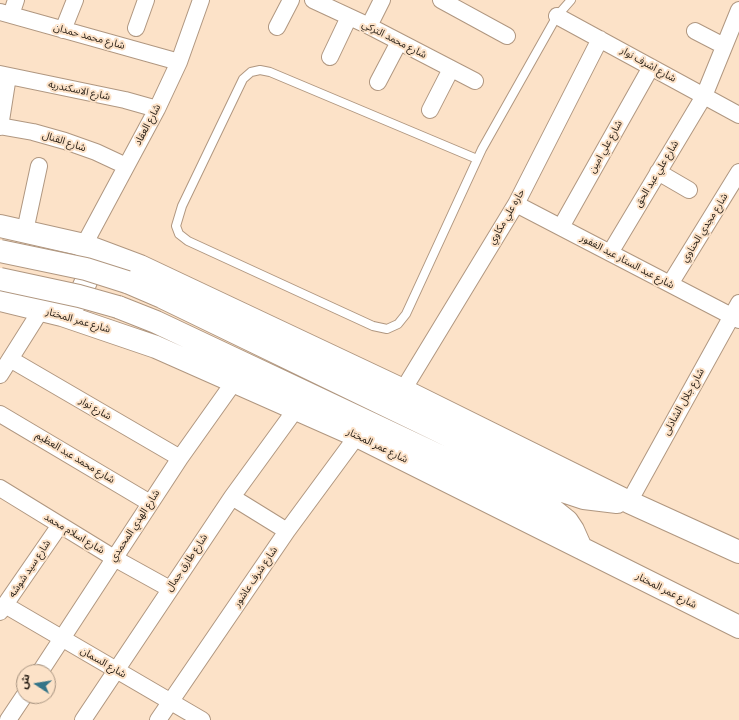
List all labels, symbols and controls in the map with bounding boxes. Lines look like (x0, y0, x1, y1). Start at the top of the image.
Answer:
street label: شارع محمد التركي (360, 19, 428, 61)
street label: شارع محمد حمدان (52, 22, 126, 52)
street label: شارع اشرف نوار (618, 45, 678, 85)
street label: شارع الاسكندريه (47, 79, 111, 103)
street label: شارع العقاد (132, 102, 164, 148)
street label: شارع علي امين (587, 119, 625, 175)
street label: شارع القنال (41, 129, 87, 155)
street label: شارع علي عبد الحق (632, 139, 682, 209)
street label: حاره علي مكاوي (486, 187, 528, 247)
street label: شارع مجدي الحناوي (679, 191, 731, 265)
street label: شارع عبد الستار عبد الغفور (578, 232, 676, 292)
street label: شارع عمر المختار (44, 306, 112, 336)
street label: شارع جلال الشاذلى (661, 367, 707, 437)
street label: شارع نوار (77, 395, 113, 423)
street label: شارع عمر المختار (344, 426, 410, 466)
street label: شارع محمد عبد العظيم (33, 430, 117, 486)
street label: شارع الهدي المحمدي (107, 488, 163, 564)
street label: شارع اسلام محمد (42, 511, 106, 557)
street label: شارع طارق جمال (163, 532, 211, 594)
street label: شارع سيد شوشه (6, 538, 54, 600)
street label: شارع شرف عاشور (231, 545, 281, 609)
street label: شارع عمر المختار (634, 571, 698, 611)
street label: شارع السمان (78, 645, 128, 681)
north arrow (16, 664, 56, 704)
text: ش (17, 673, 33, 690)

